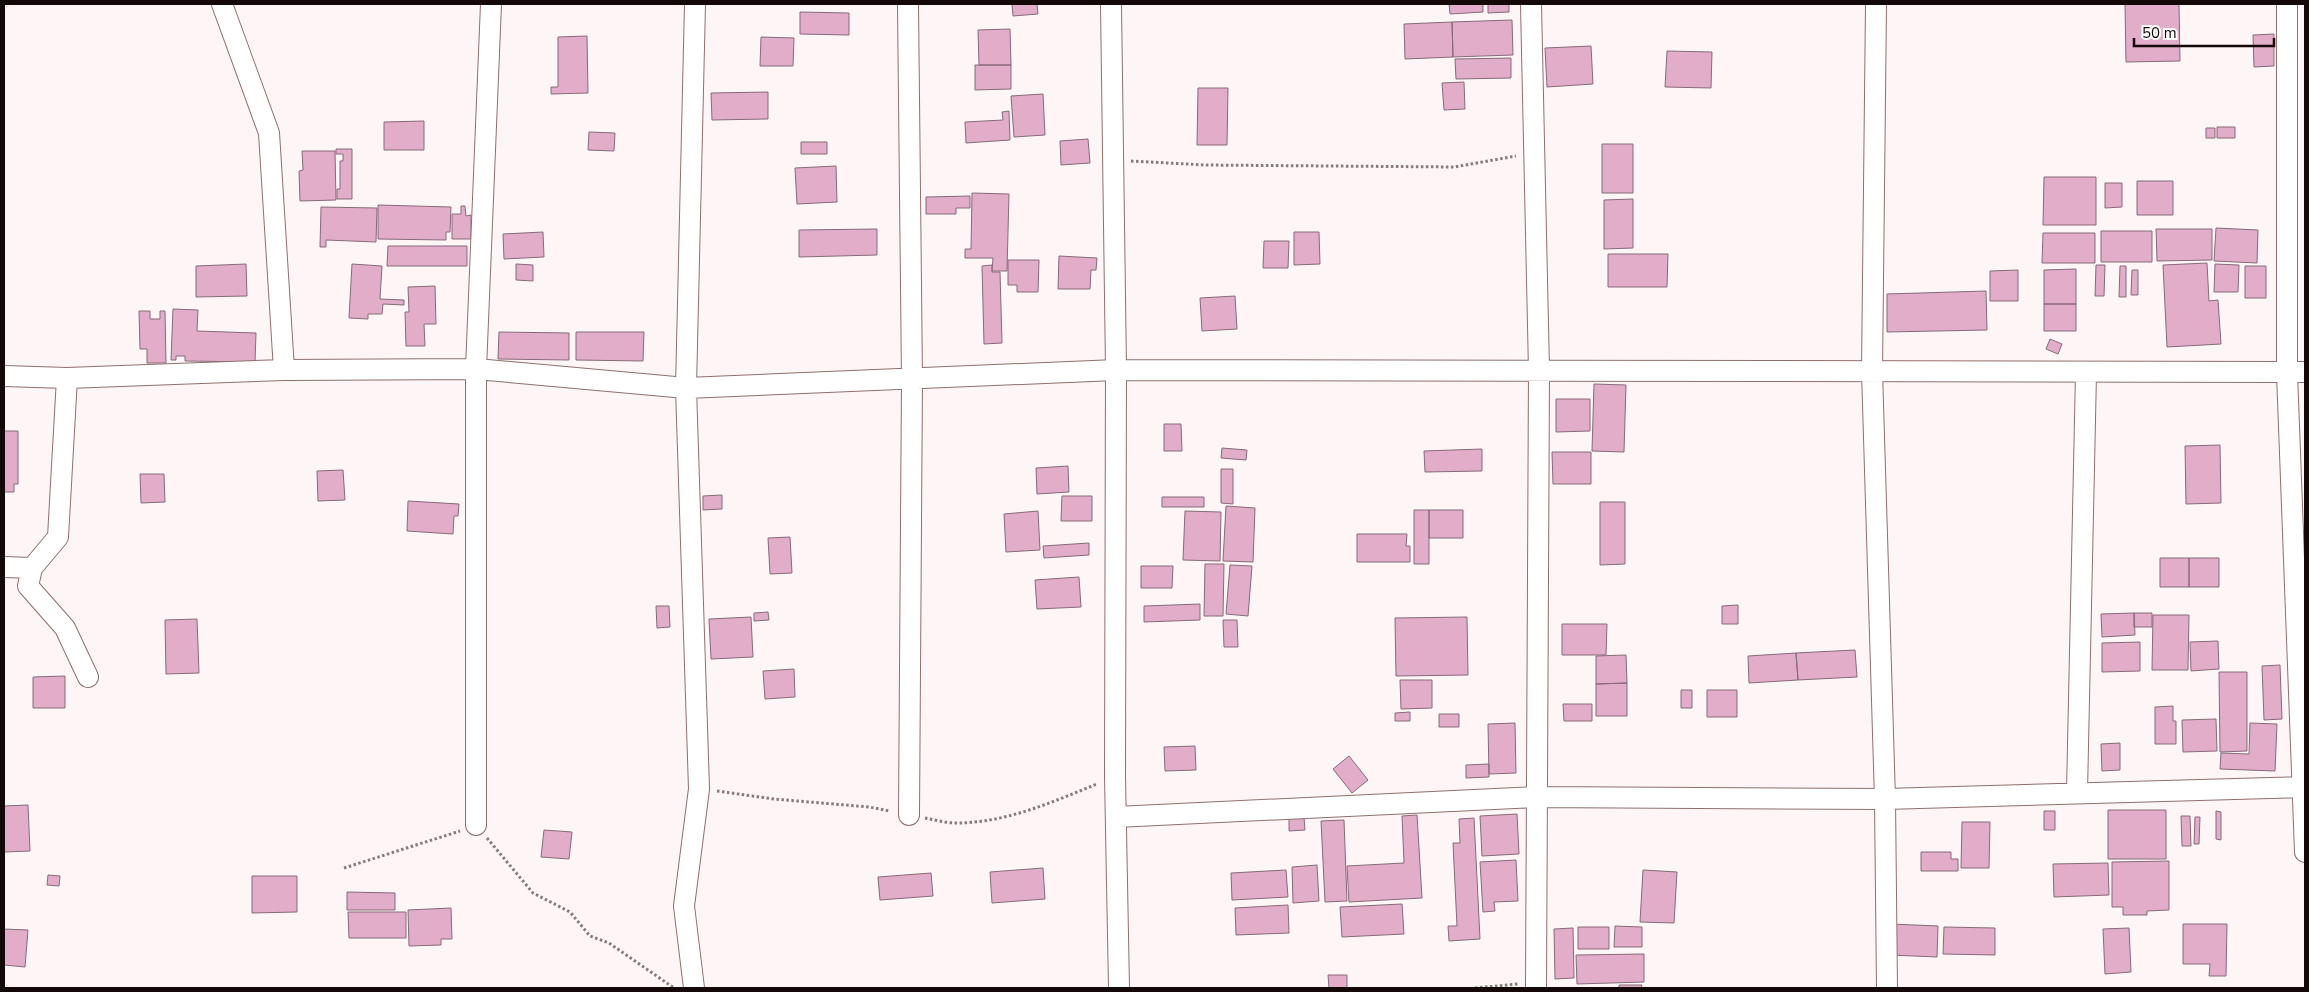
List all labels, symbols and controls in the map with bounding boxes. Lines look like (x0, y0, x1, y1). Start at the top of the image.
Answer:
scale bar (2134, 15, 2274, 47)
text: 50 m (2142, 23, 2177, 43)

